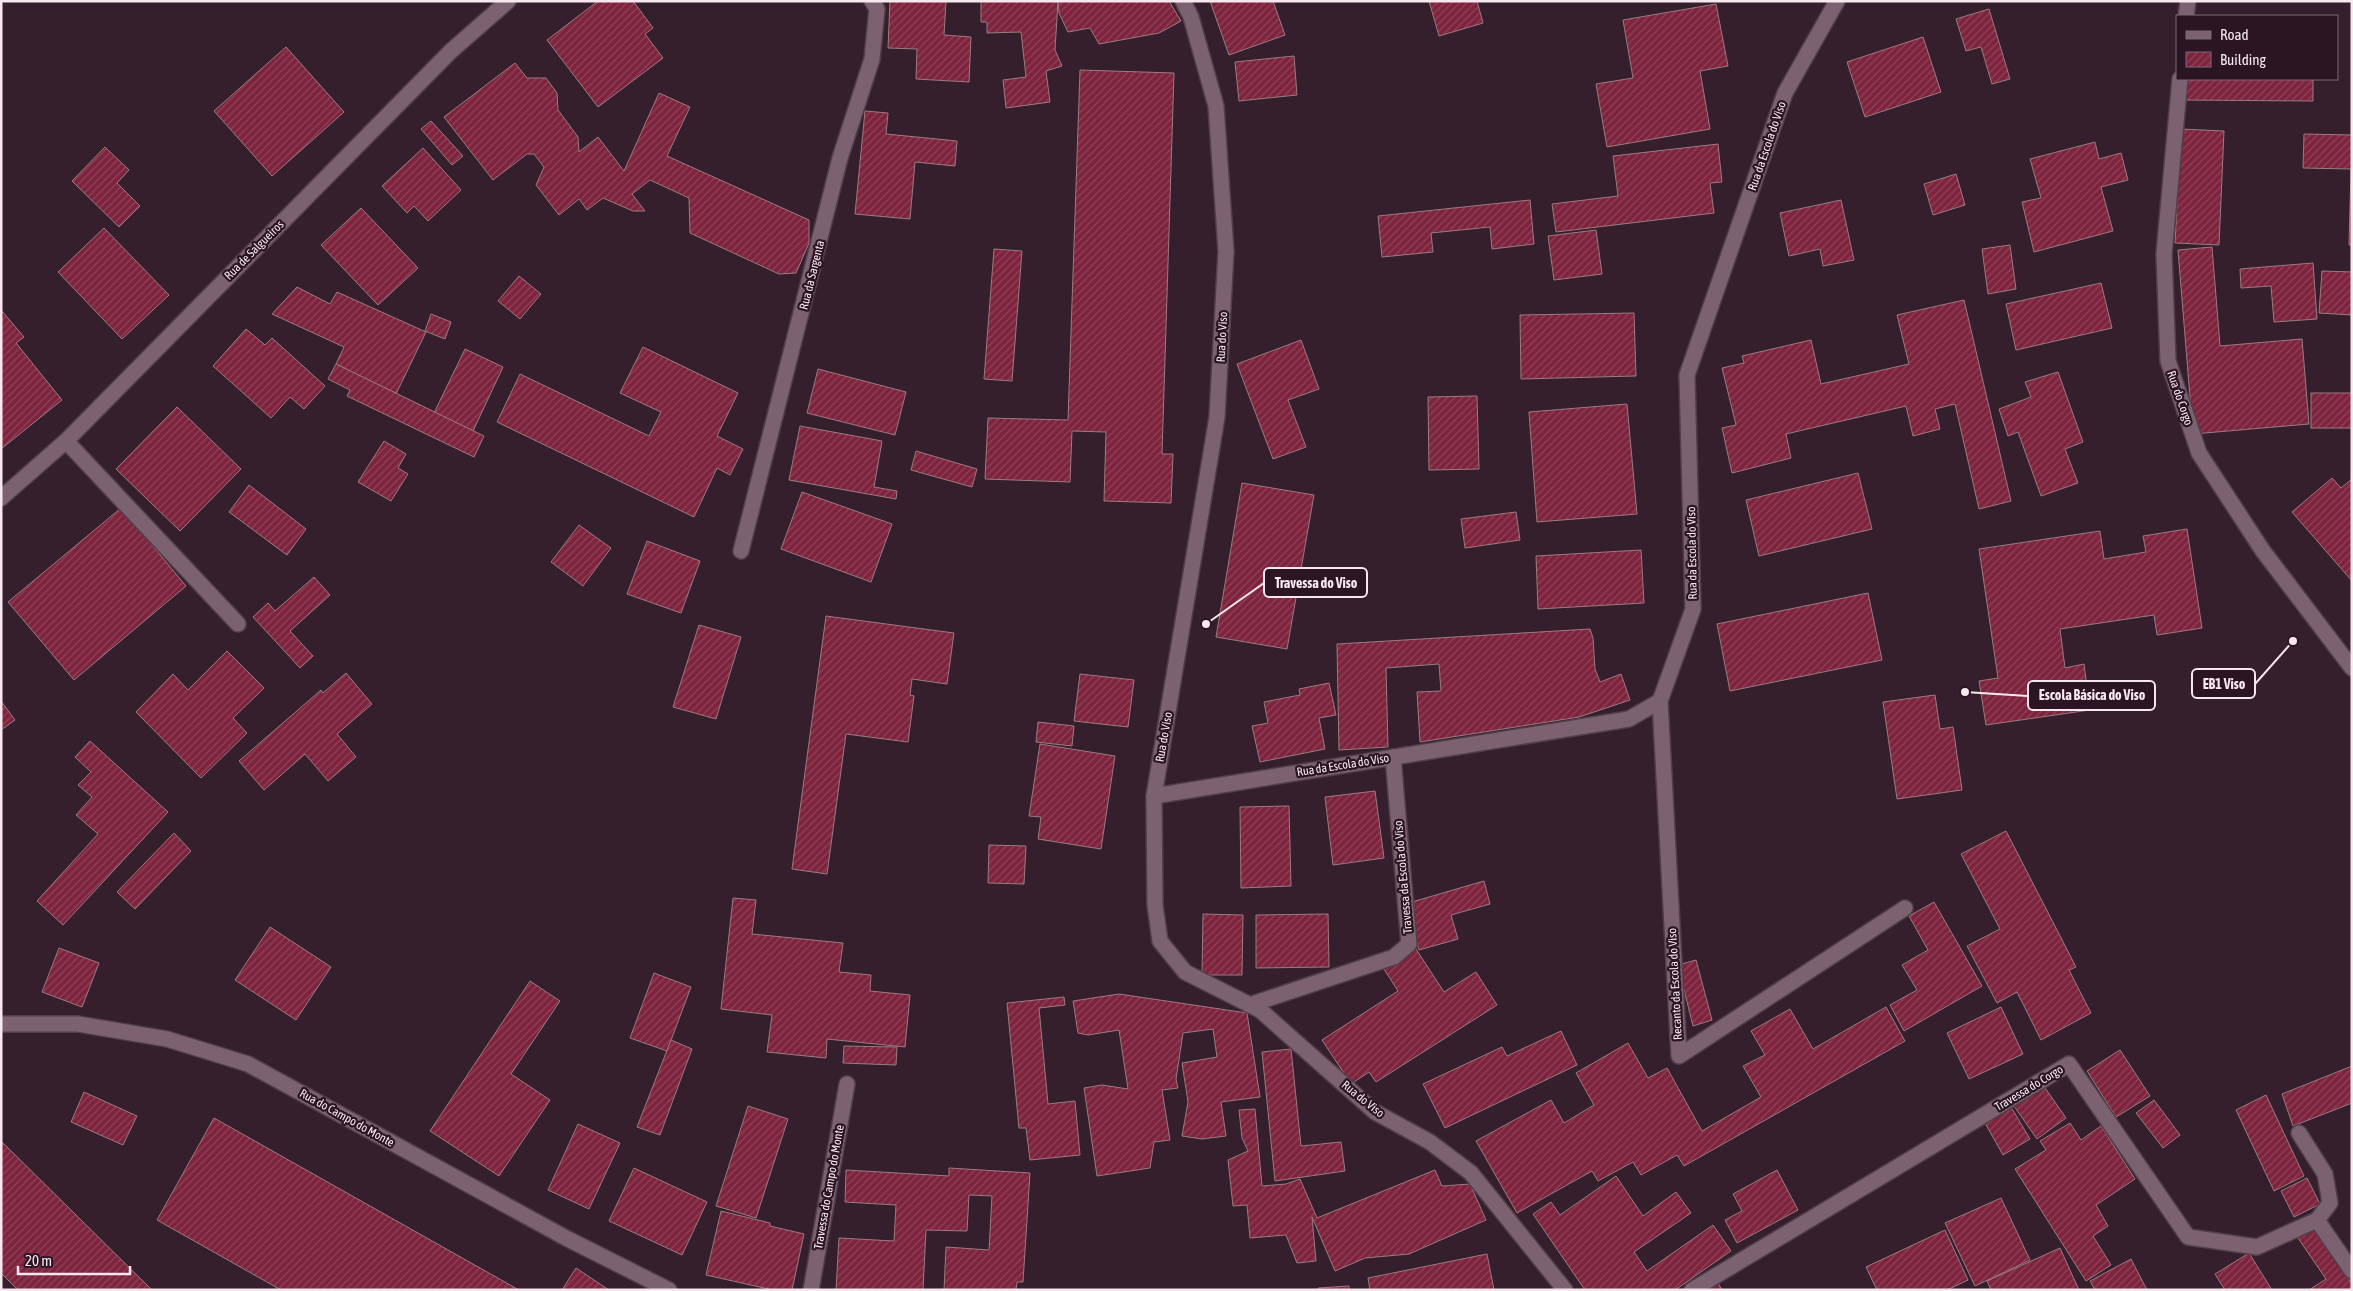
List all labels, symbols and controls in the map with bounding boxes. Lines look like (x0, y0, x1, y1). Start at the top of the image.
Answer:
legend (2176, 15, 2338, 80)
text: Road (2220, 26, 2249, 43)
text: Building (2220, 51, 2266, 68)
street label: Rua da Escola do Viso (1745, 99, 1789, 192)
street label: Rua de Salgueiros (221, 217, 287, 283)
street label: Rua da Sargenta (797, 239, 827, 311)
street label: Rua do Viso (1214, 311, 1230, 363)
street label: Rua do Corgo (2164, 369, 2196, 427)
street label: Rua da Escola do Viso (1684, 506, 1700, 600)
callout: Travessa do Viso (1264, 568, 1367, 597)
text: Travessa do Viso (1275, 575, 1358, 591)
callout: EB1 Viso (2192, 669, 2255, 698)
text: EB1 Viso (2203, 676, 2246, 692)
callout: Escola Básica do Viso (2028, 681, 2155, 710)
text: Escola Básica do Viso (2039, 687, 2146, 703)
street label: Rua do Viso (1153, 711, 1175, 763)
street label: Rua da Escola do Viso (1296, 751, 1390, 779)
street label: Travessa da Escola do Viso (1391, 819, 1415, 934)
street label: Recanto da Escola do Viso (1665, 927, 1685, 1040)
street label: Travessa do Corgo (1992, 1062, 2066, 1114)
street label: Rua do Viso (1339, 1078, 1387, 1121)
street label: Rua do Campo do Monte (297, 1086, 397, 1150)
street label: Travessa do Campo do Monte (811, 1124, 847, 1250)
scale bar (18, 1244, 130, 1276)
text: 20 m (25, 1252, 52, 1269)

